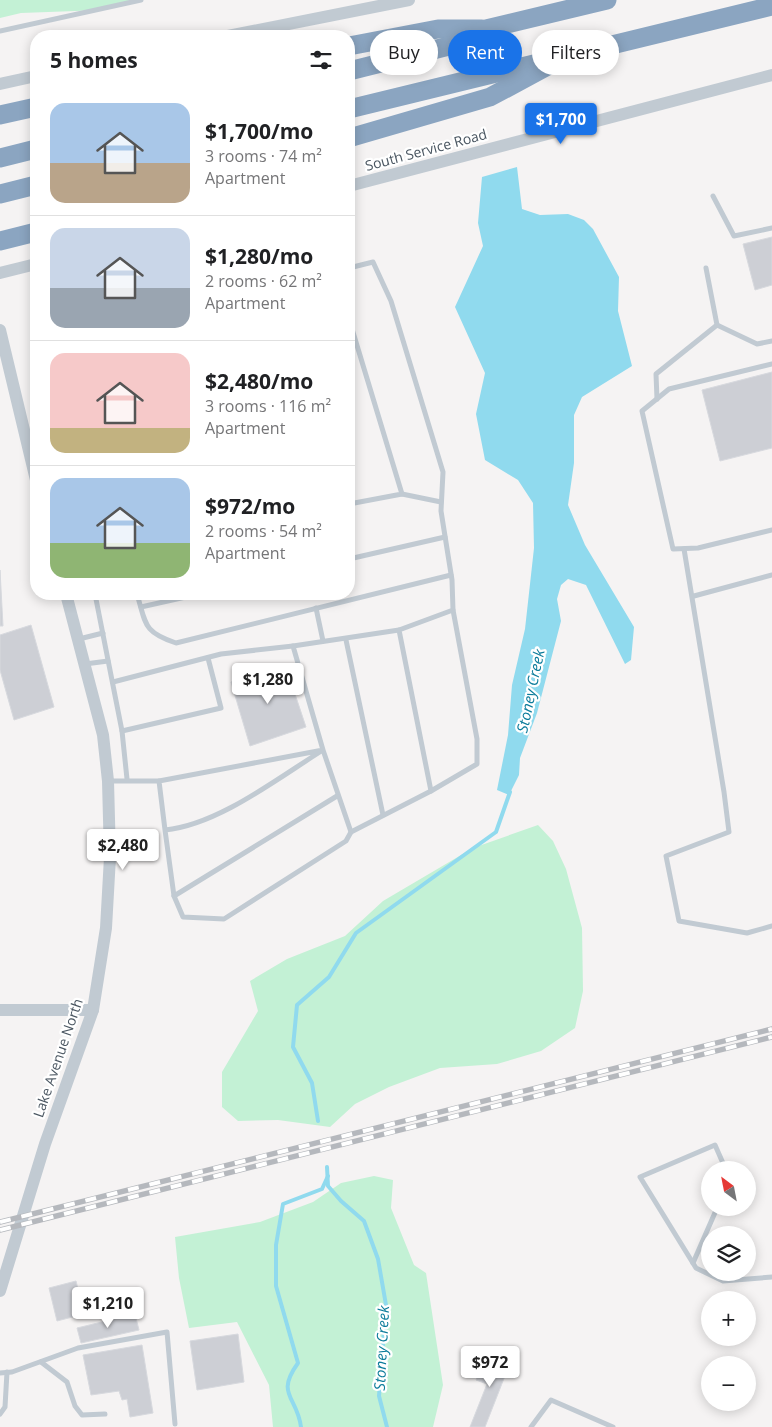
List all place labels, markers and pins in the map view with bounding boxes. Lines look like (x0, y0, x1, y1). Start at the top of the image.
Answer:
pin: $1,700 (520, 102, 602, 145)
pin: $1,280 (227, 662, 309, 705)
pin: $2,480 (82, 828, 164, 871)
pin: $1,210 (67, 1286, 149, 1329)
pin: $972 (460, 1346, 520, 1388)

